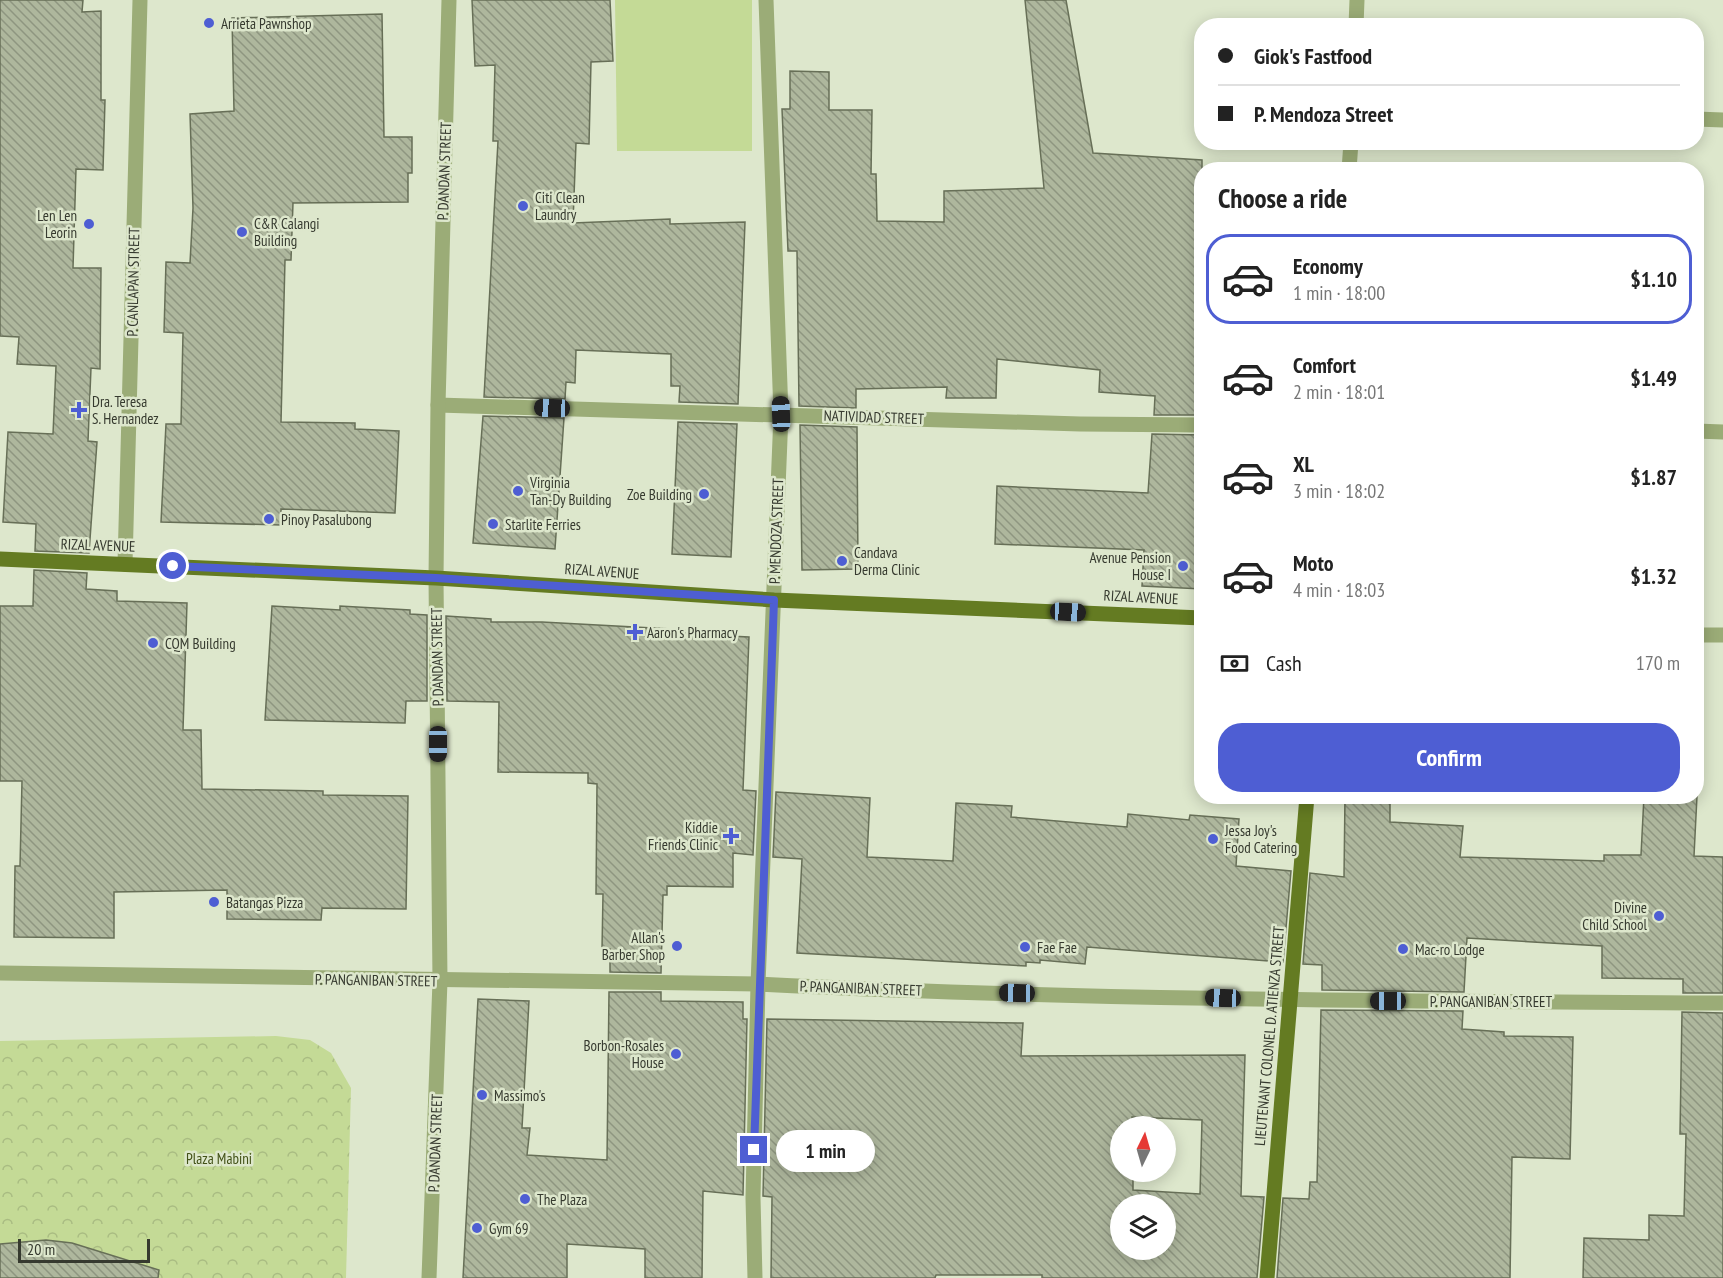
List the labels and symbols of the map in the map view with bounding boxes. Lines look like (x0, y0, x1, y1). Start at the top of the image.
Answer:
place label: Arrieta Pawnshop (221, 14, 312, 33)
marker: Arrieta Pawnshop (202, 16, 216, 30)
street label: P. DANDAN STREET (433, 121, 455, 221)
place label: Citi Clean Laundry (535, 188, 585, 224)
marker: Citi Clean Laundry (516, 199, 530, 213)
place label: Len Len Leorin (37, 206, 77, 242)
place label: C&R Calangi Building (254, 214, 320, 250)
marker: Len Len Leorin (82, 217, 96, 231)
marker: C&R Calangi Building (235, 225, 249, 239)
street label: P. CANLAPAN STREET (123, 227, 143, 337)
place label: Dra. Teresa S. Hernandez (92, 392, 159, 428)
car (771, 396, 791, 432)
car (534, 398, 570, 418)
marker: Dra. Teresa S. Hernandez (70, 401, 88, 419)
street label: NATIVIDAD STREET (823, 406, 925, 428)
place label: Virginia Tan-Dy Building (529, 473, 612, 509)
street label: P. MENDOZA STREET (765, 477, 787, 584)
marker: Virginia Tan-Dy Building (511, 484, 525, 498)
place label: Zoe Building (627, 485, 692, 504)
marker: Zoe Building (697, 487, 711, 501)
place label: Pinoy Pasalubong (281, 510, 372, 529)
marker: Pinoy Pasalubong (262, 512, 276, 526)
place label: Starlite Ferries (505, 515, 581, 534)
marker: Starlite Ferries (486, 517, 500, 531)
street label: RIZAL AVENUE (60, 534, 136, 556)
place label: Candava Derma Clinic (854, 543, 921, 579)
place label: Avenue Pension House I (1089, 548, 1171, 584)
route start (159, 552, 186, 579)
marker: Candava Derma Clinic (835, 554, 849, 568)
street label: RIZAL AVENUE (564, 559, 640, 583)
marker: Avenue Pension House I (1176, 559, 1190, 573)
street label: RIZAL AVENUE (1103, 586, 1179, 608)
car (1050, 602, 1086, 622)
street label: P. DANDAN STREET (427, 607, 447, 706)
place label: Aaron's Pharmacy (647, 623, 738, 642)
marker: Aaron's Pharmacy (628, 625, 642, 639)
place label: CQM Building (165, 634, 236, 653)
marker: CQM Building (146, 636, 160, 650)
car (429, 726, 447, 762)
place label: Kiddie Friends Clinic (648, 818, 719, 854)
place label: Jessa Joy's Food Catering (1224, 821, 1297, 857)
marker: Kiddie Friends Clinic (722, 827, 740, 845)
marker: Jessa Joy's Food Catering (1206, 832, 1220, 846)
place label: Batangas Pizza (226, 893, 303, 912)
marker: Batangas Pizza (207, 895, 221, 909)
place label: Divine Child School (1582, 898, 1647, 934)
marker: Divine Child School (1652, 909, 1666, 923)
street label: LIEUTENANT COLONEL D. ATIENZA STREET (1250, 925, 1288, 1147)
place label: Allan's Barber Shop (602, 928, 665, 964)
place label: Fae Fae (1037, 938, 1077, 957)
marker: Allan's Barber Shop (670, 939, 684, 953)
marker: Fae Fae (1018, 940, 1032, 954)
place label: Mac-ro Lodge (1415, 940, 1485, 959)
marker: Mac-ro Lodge (1396, 942, 1410, 956)
street label: P. PANGANIBAN STREET (315, 969, 438, 991)
street label: P. PANGANIBAN STREET (799, 976, 923, 1000)
car (999, 984, 1035, 1002)
car (1205, 988, 1241, 1008)
car (1370, 992, 1406, 1010)
street label: P. PANGANIBAN STREET (1430, 992, 1553, 1011)
place label: Borbon-Rosales House (583, 1036, 664, 1072)
marker: Borbon-Rosales House (669, 1047, 683, 1061)
place label: Massimo's (494, 1086, 546, 1105)
marker: Massimo's (475, 1088, 489, 1102)
street label: P. DANDAN STREET (424, 1093, 446, 1193)
north arrow (1110, 1116, 1176, 1182)
callout: 1 min (775, 1129, 874, 1171)
route end (740, 1136, 767, 1163)
park label: Plaza Mabini (186, 1149, 252, 1168)
place label: The Plaza (537, 1190, 587, 1209)
marker: The Plaza (518, 1192, 532, 1206)
place label: Gym 69 (489, 1219, 528, 1238)
marker: Gym 69 (470, 1221, 484, 1235)
scale bar (18, 1236, 150, 1264)

